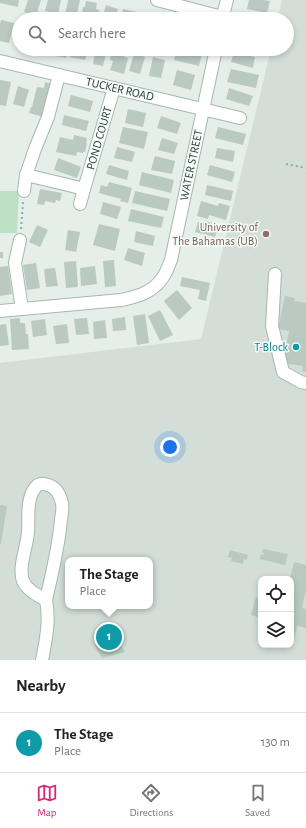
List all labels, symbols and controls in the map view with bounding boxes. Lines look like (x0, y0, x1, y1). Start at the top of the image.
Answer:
search box (12, 12, 294, 56)
icon: search (26, 23, 48, 45)
text: Search here (58, 26, 126, 41)
street label: TUCKER ROAD (85, 75, 155, 103)
street label: POND COURT (84, 105, 114, 171)
street label: WATER STREET (178, 128, 204, 202)
place label: University of The Bahamas (UB) (172, 221, 259, 247)
marker: University of The Bahamas (UB) (261, 229, 271, 239)
place label: T-Block (254, 341, 289, 353)
marker: T-Block (291, 342, 301, 352)
your location (160, 437, 180, 457)
popup (65, 557, 153, 609)
text: The Stage (79, 567, 139, 582)
map controls (258, 576, 294, 648)
button: locate (258, 576, 294, 612)
text: Place (79, 585, 106, 598)
button: layers (258, 612, 294, 648)
pin: 1 (96, 622, 122, 652)
text: Nearby (16, 677, 66, 694)
text: The Stage (54, 727, 113, 742)
text: 1 (27, 736, 31, 749)
text: 130 m (261, 736, 290, 749)
text: Place (54, 745, 81, 758)
tab: Map (36, 782, 58, 819)
tab: Directions (129, 782, 173, 819)
tab: Saved (245, 782, 270, 819)

